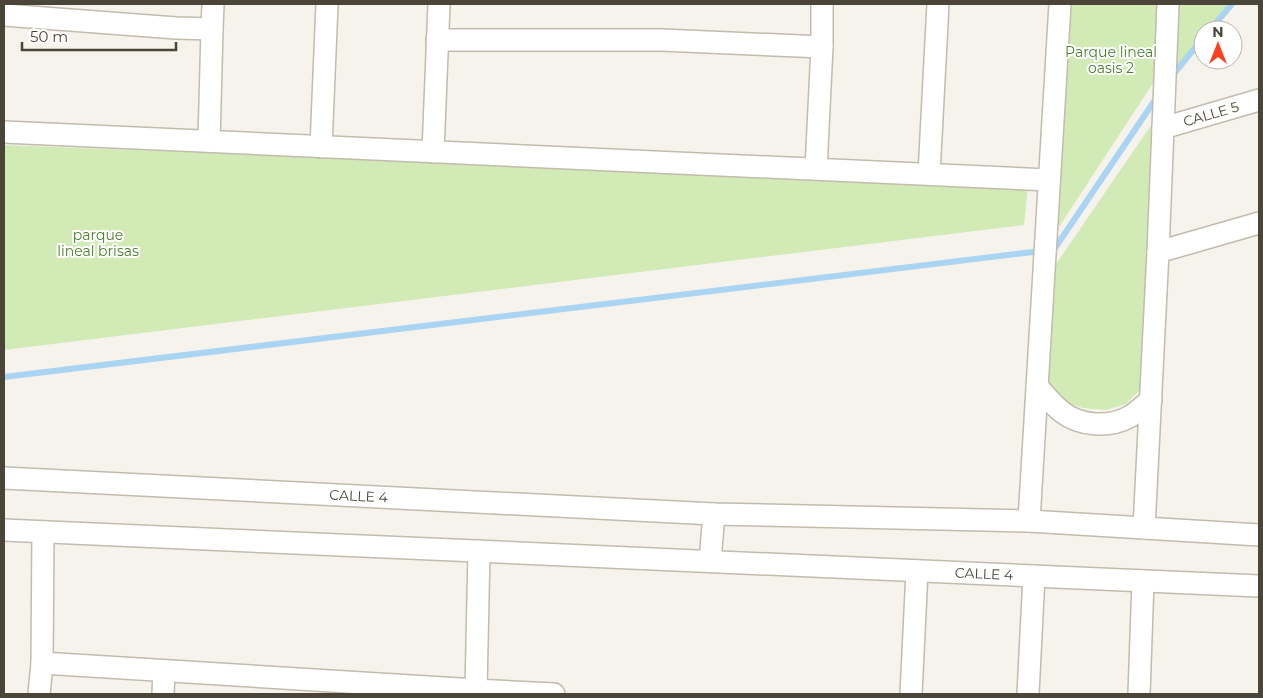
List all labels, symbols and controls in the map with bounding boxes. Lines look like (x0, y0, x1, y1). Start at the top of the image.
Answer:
scale bar (22, 20, 176, 52)
north arrow (1193, 20, 1243, 70)
text: N (1212, 23, 1224, 41)
text: 50 m (30, 27, 68, 46)
park label: Parque lineal oasis 2 (1065, 43, 1157, 77)
street label: CALLE 5 (1181, 97, 1241, 131)
park label: parque lineal brisas (57, 226, 139, 260)
street label: CALLE 4 (329, 486, 389, 506)
street label: CALLE 4 (954, 563, 1014, 584)

